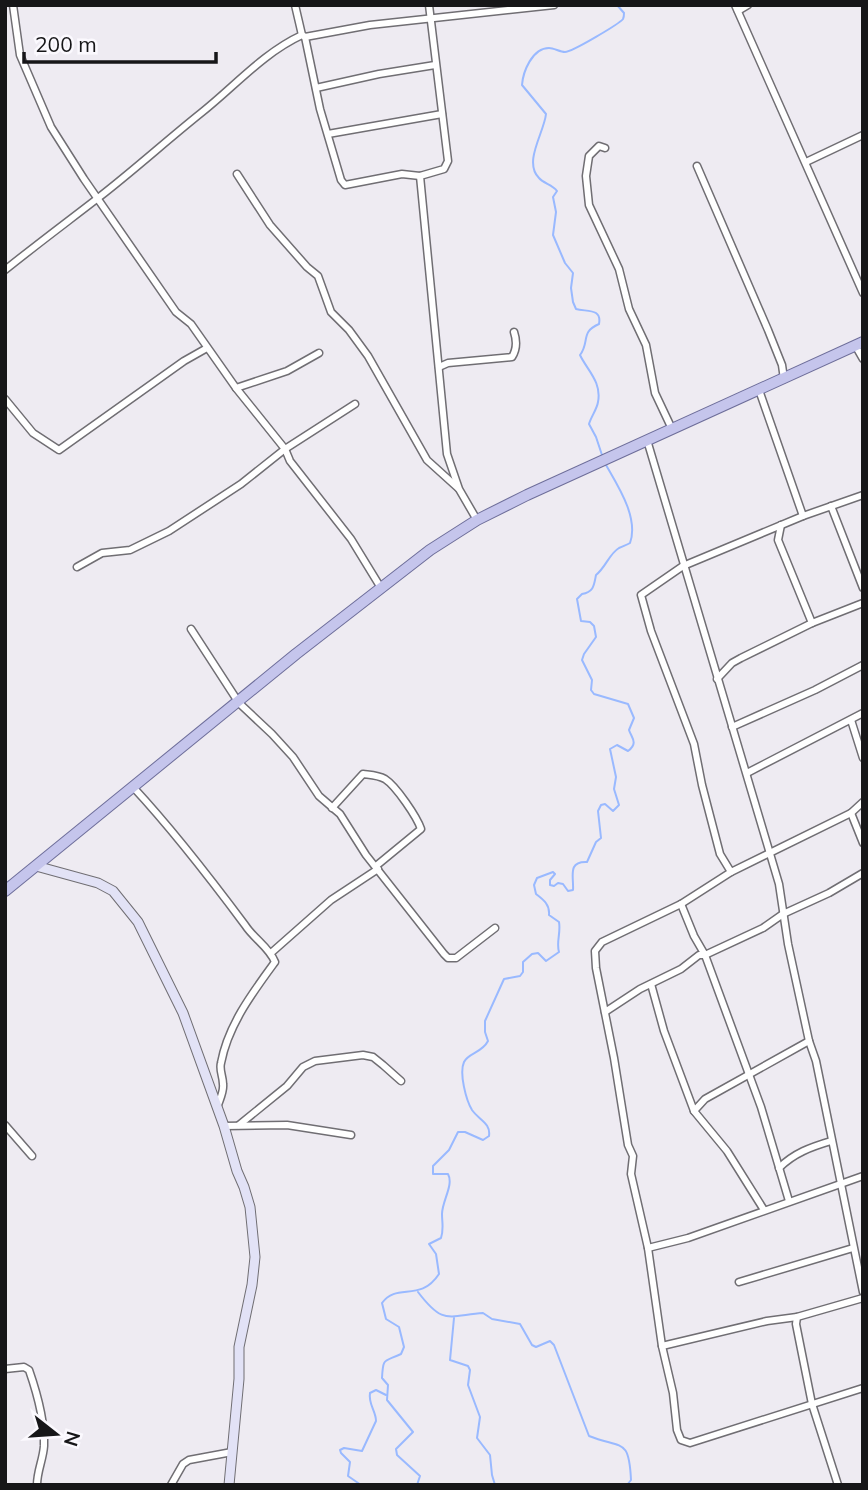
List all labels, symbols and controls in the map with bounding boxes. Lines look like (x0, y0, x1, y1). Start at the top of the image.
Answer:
scale bar (24, 21, 217, 65)
text: 200 m (35, 31, 97, 57)
north arrow (21, 1399, 91, 1469)
text: N (59, 1429, 86, 1449)

